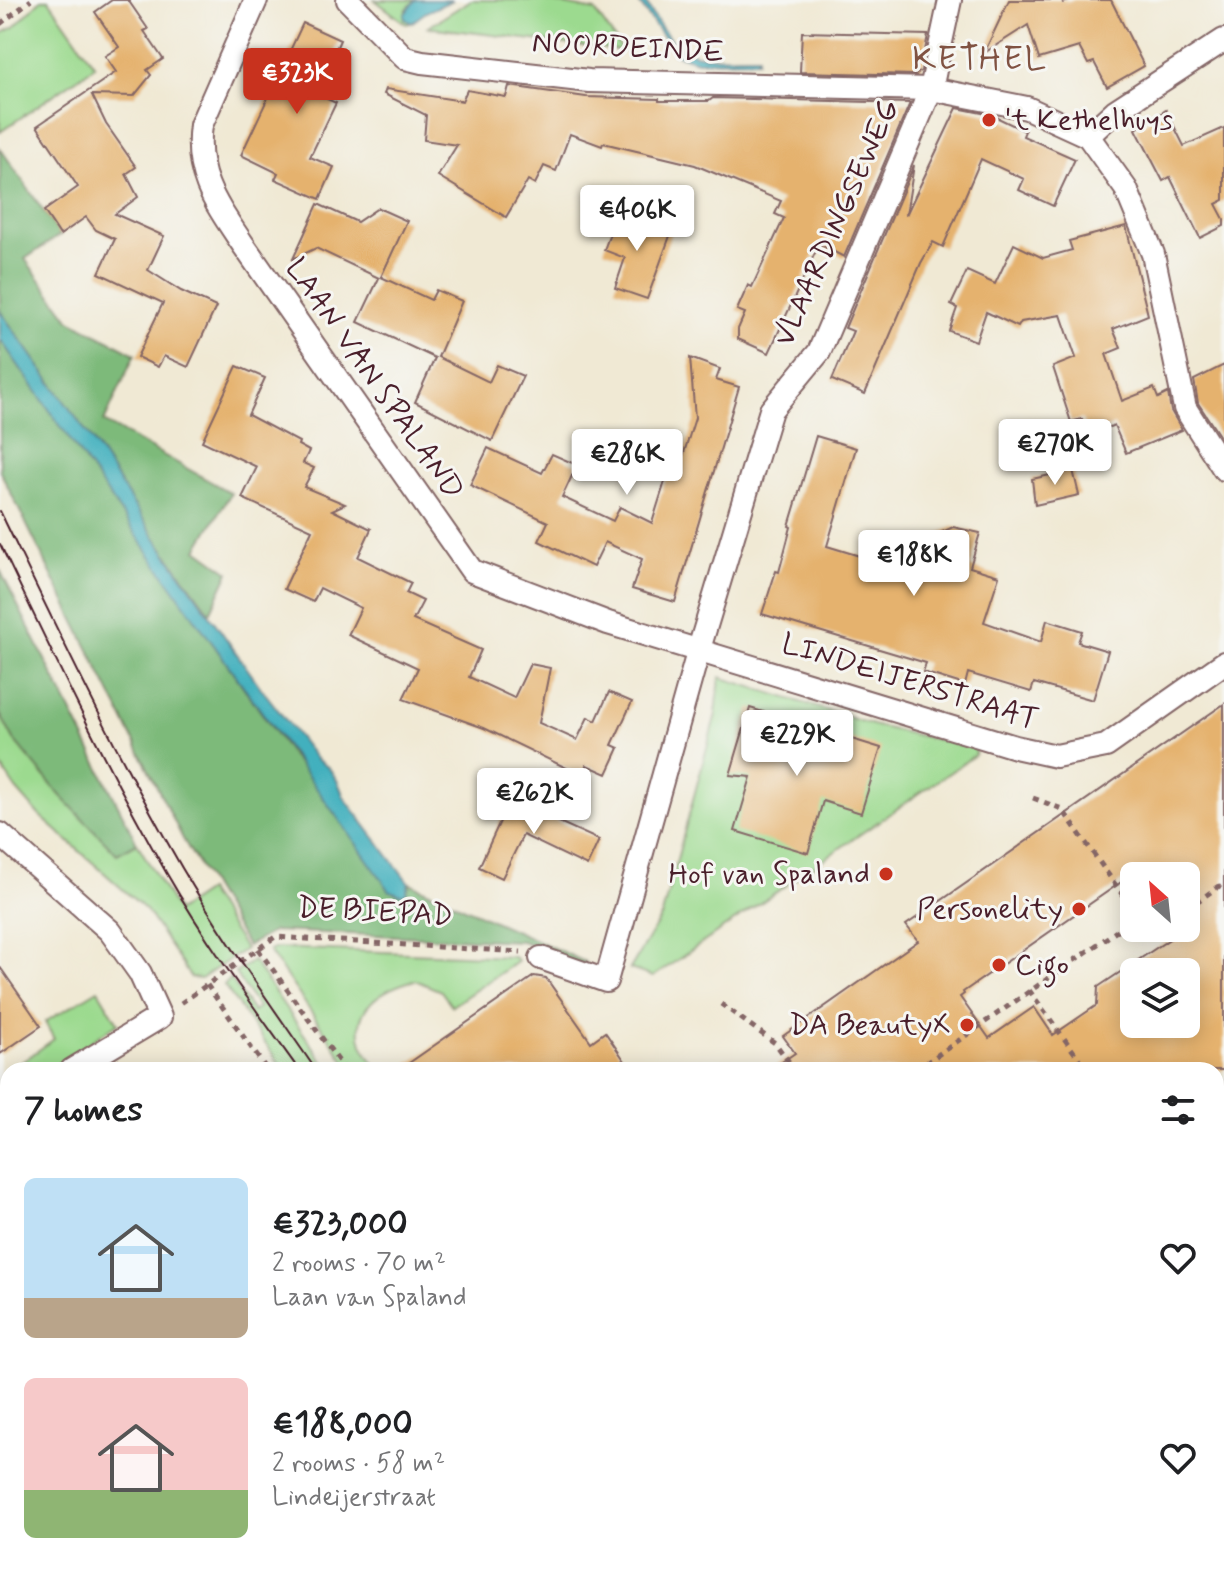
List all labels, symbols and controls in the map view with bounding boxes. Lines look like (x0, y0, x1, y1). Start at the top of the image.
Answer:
street label: NOORDEINDE (531, 23, 725, 73)
district label: KETHEL (912, 37, 1048, 82)
pin: €323K (241, 48, 353, 116)
text: €323K (261, 57, 333, 91)
street label: VLAARDINGSEWEG (765, 93, 909, 353)
place label: 't Kethelhuys (1005, 101, 1173, 140)
marker: 't Kethelhuys (980, 111, 998, 129)
pin: €406K (581, 185, 693, 253)
text: €406K (598, 194, 676, 228)
street label: LAAN VAN SPALAND (276, 251, 472, 507)
pin: €270K (999, 419, 1111, 487)
text: €270K (1017, 428, 1093, 462)
pin: €286K (571, 429, 683, 497)
text: €286K (590, 438, 664, 472)
pin: €188K (858, 530, 970, 598)
text: €188K (876, 539, 952, 573)
street label: LINDEIJERSTRAAT (777, 624, 1043, 740)
pin: €229K (741, 710, 853, 778)
text: €229K (759, 719, 835, 753)
pin: €262K (478, 768, 590, 836)
text: €262K (495, 777, 573, 811)
place label: Hof van Spaland (668, 855, 870, 894)
north arrow (1120, 862, 1200, 942)
map controls (1120, 862, 1200, 1038)
marker: Hof van Spaland (877, 865, 895, 883)
street label: DE BIEPAD (296, 888, 454, 936)
place label: Personelity (917, 890, 1063, 929)
marker: Personelity (1070, 900, 1088, 918)
place label: Cigo (1015, 946, 1069, 988)
marker: Cigo (990, 956, 1008, 974)
button: layers (1120, 958, 1200, 1038)
place label: DA BeautyX (789, 1006, 951, 1045)
marker: DA BeautyX (958, 1016, 976, 1034)
text: 7 homes (24, 1088, 143, 1133)
icon: filters (1156, 1088, 1200, 1132)
text: €323,000 (272, 1202, 408, 1247)
icon: home (88, 1210, 184, 1306)
icon: heart (1156, 1236, 1200, 1280)
text: 2 rooms · 70 m² (272, 1247, 446, 1281)
text: Laan van Spaland (272, 1281, 467, 1315)
text: €188,000 (272, 1402, 413, 1447)
icon: home (88, 1410, 184, 1506)
icon: heart (1156, 1436, 1200, 1480)
text: 2 rooms · 58 m² (272, 1447, 445, 1481)
text: Lindeijerstraat (272, 1481, 436, 1515)

